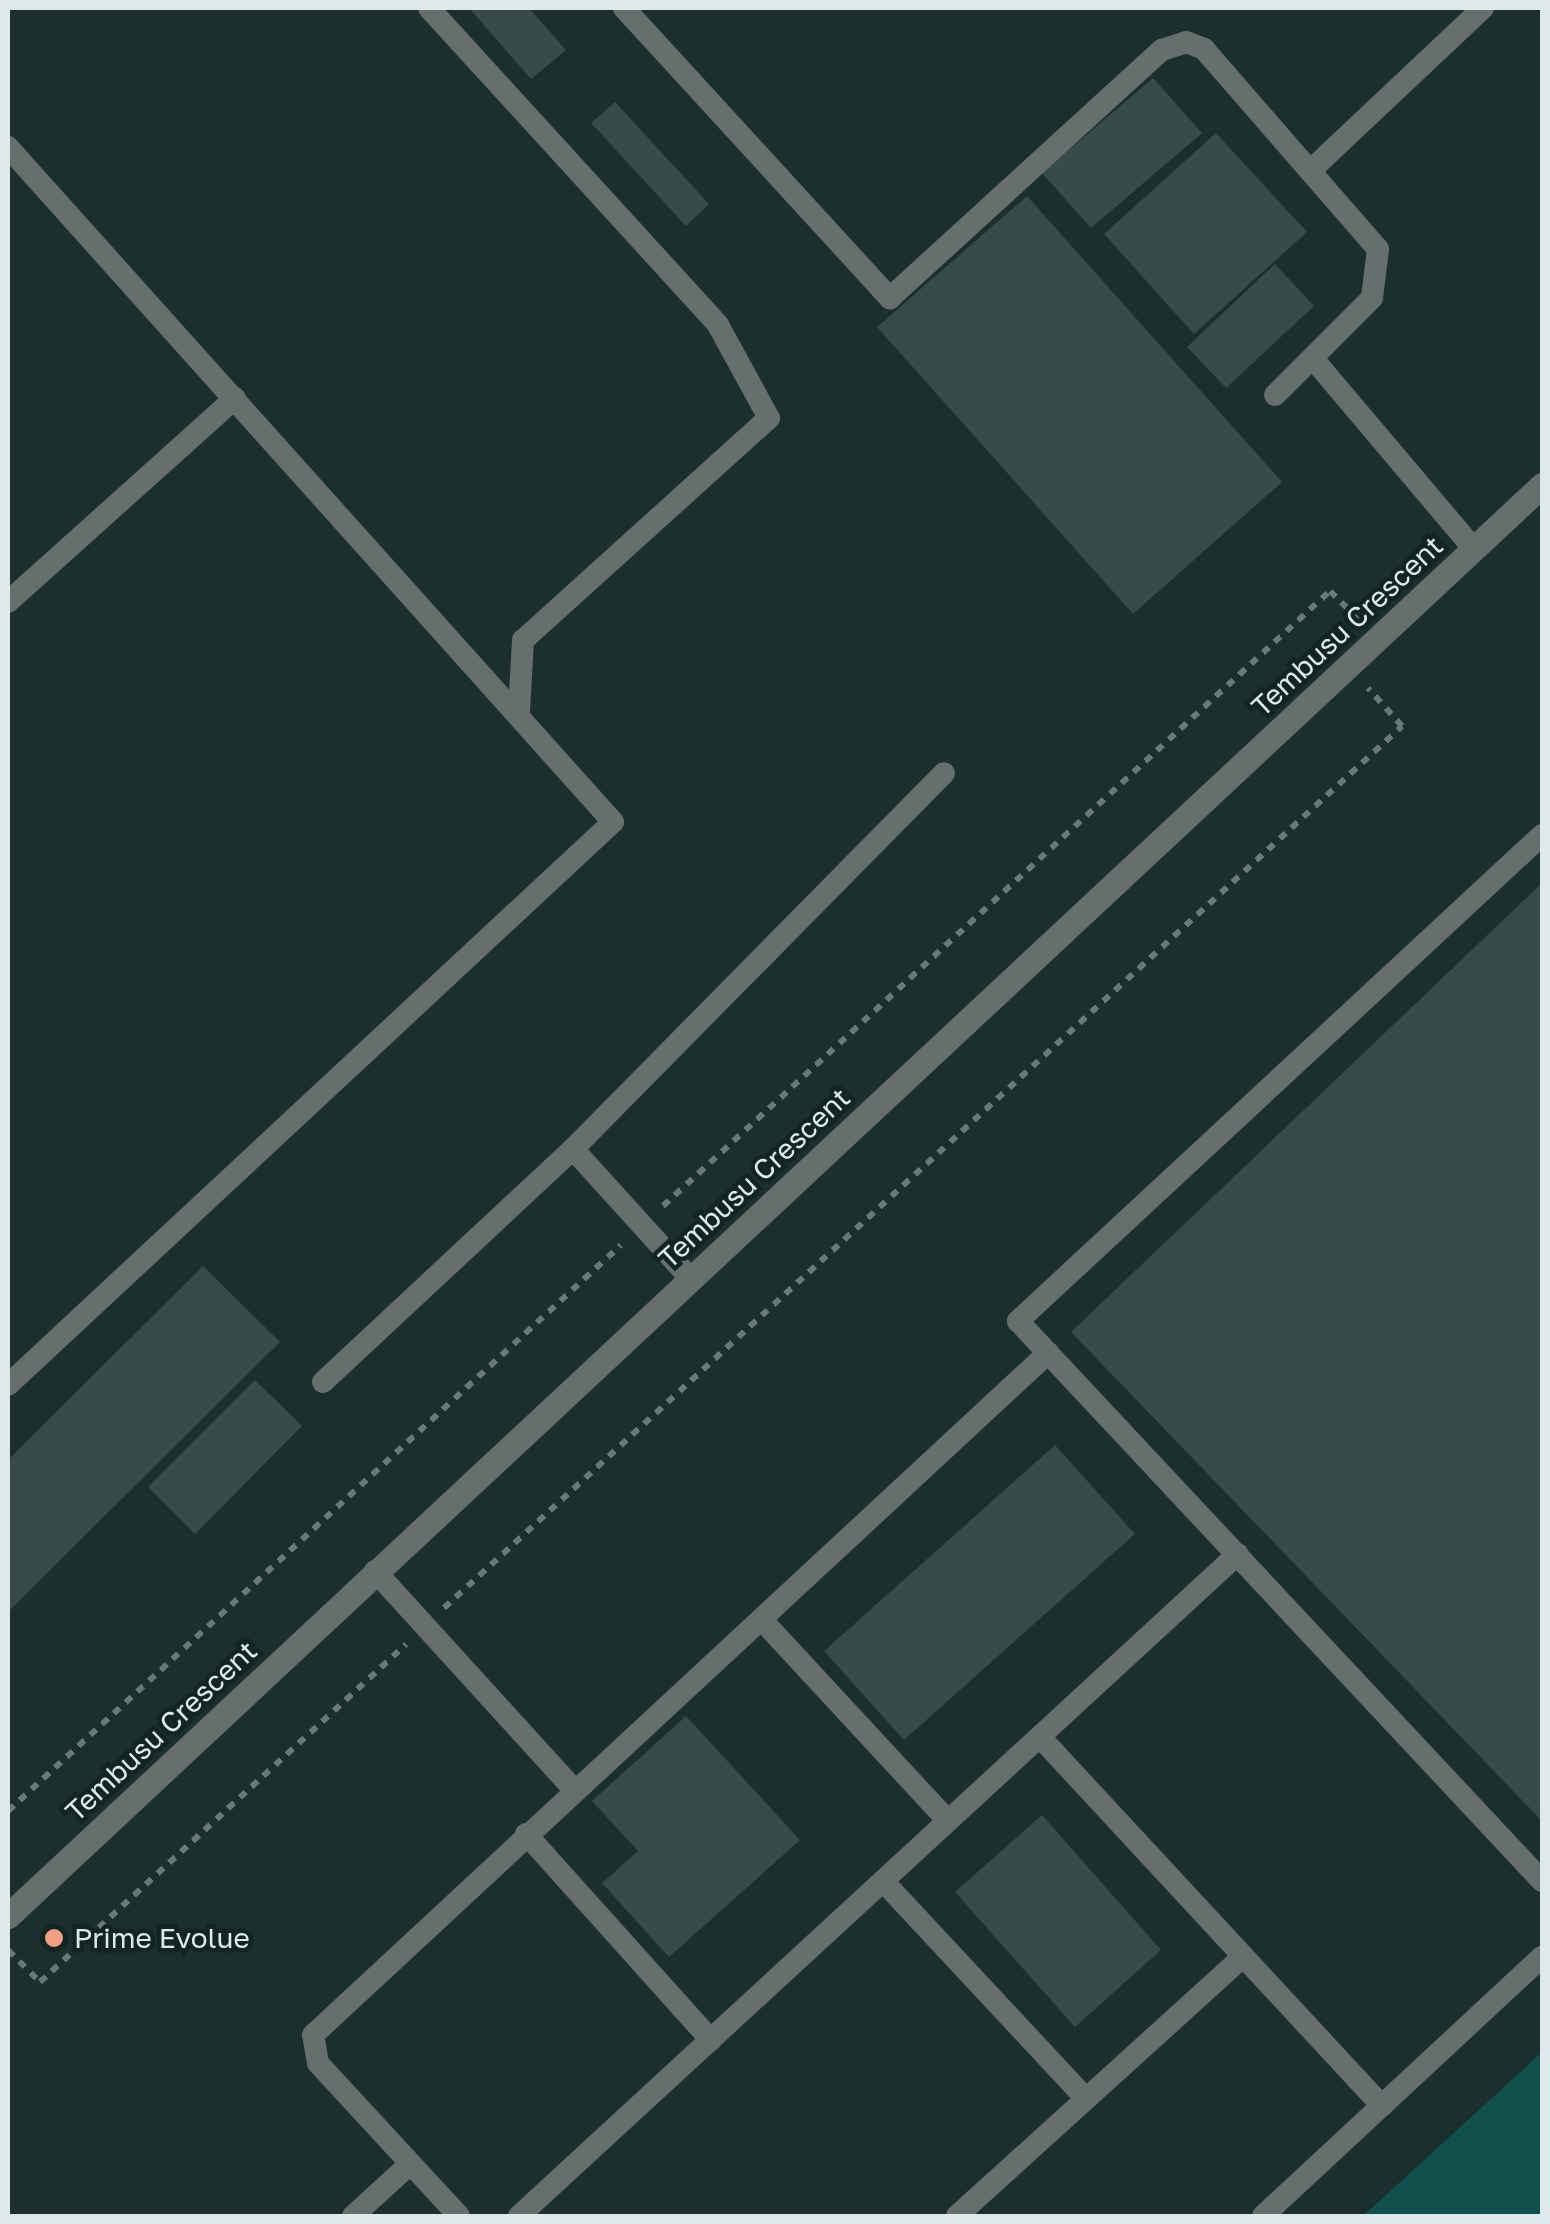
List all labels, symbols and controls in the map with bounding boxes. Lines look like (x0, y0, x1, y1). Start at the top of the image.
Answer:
street label: Tembusu Crescent (1244, 529, 1450, 723)
street label: Tembusu Crescent (651, 1081, 857, 1275)
street label: Tembusu Crescent (58, 1634, 264, 1828)
place label: Prime Evolue (74, 1921, 250, 1955)
marker: Prime Evolue (43, 1927, 65, 1949)

